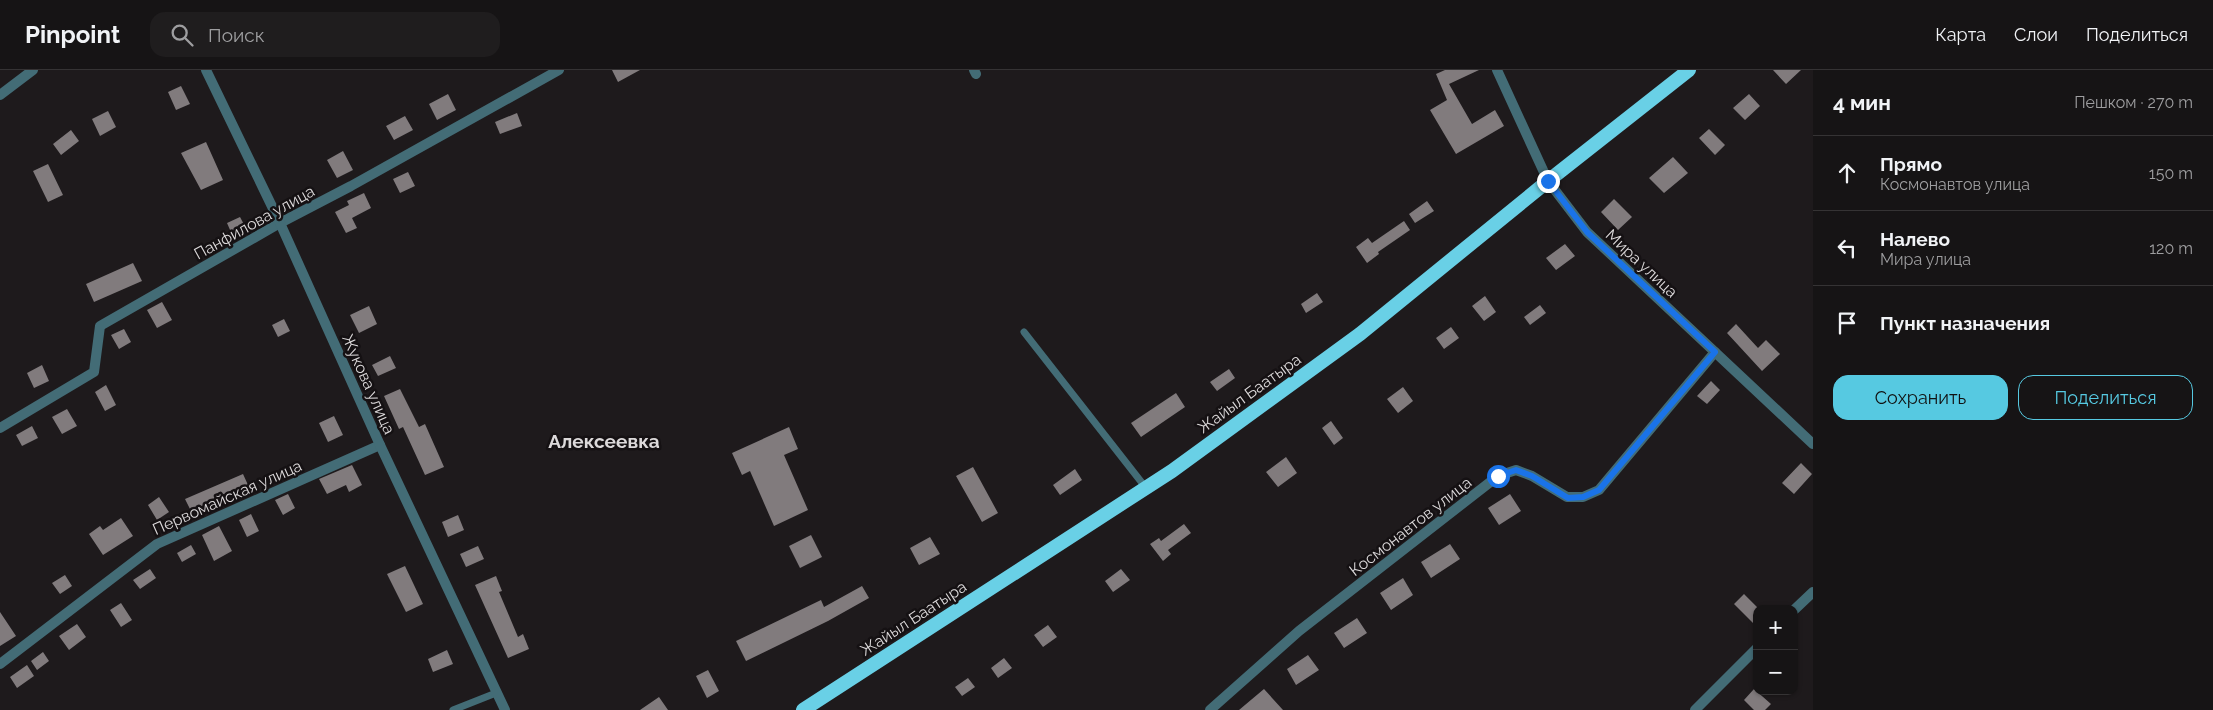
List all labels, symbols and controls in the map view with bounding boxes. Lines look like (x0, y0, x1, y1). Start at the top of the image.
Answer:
search box (150, 12, 500, 57)
text: Pinpoint (25, 20, 120, 49)
icon: search (168, 21, 196, 49)
text: Поиск (208, 24, 265, 46)
text: Карта (1935, 24, 1986, 45)
text: Слои (2014, 24, 2058, 45)
text: Поделиться (2086, 24, 2188, 45)
text: 4 мин (1833, 90, 1891, 115)
text: Пешком · 270 m (2074, 93, 2193, 112)
text: Прямо (1880, 153, 1942, 175)
icon: ahead (1833, 159, 1861, 187)
text: 150 m (2149, 164, 2193, 183)
route end (1537, 170, 1560, 193)
text: Космонавтов улица (1880, 175, 2030, 194)
street label: Панфилова улица (191, 181, 318, 263)
street label: Мира улица (1602, 225, 1681, 301)
text: Налево (1880, 228, 1950, 250)
icon: left (1833, 234, 1861, 262)
text: 120 m (2149, 239, 2193, 258)
text: Мира улица (1880, 250, 1971, 269)
icon: arrive (1833, 309, 1861, 337)
text: Пункт назначения (1880, 312, 2050, 334)
street label: Жукова улица (338, 331, 399, 437)
street label: Жайыл Баатыра (1194, 350, 1305, 437)
button: Сохранить (1833, 375, 2008, 420)
button: Поделиться (2018, 375, 2193, 420)
district label: Алексеевка (548, 430, 660, 452)
street label: Первомайская улица (150, 456, 305, 539)
route start (1487, 465, 1510, 488)
street label: Космонавтов улица (1345, 473, 1475, 580)
street label: Жайыл Баатыра (857, 577, 970, 660)
map controls (1753, 605, 1798, 695)
button: + (1753, 605, 1798, 650)
button: − (1753, 650, 1798, 695)

